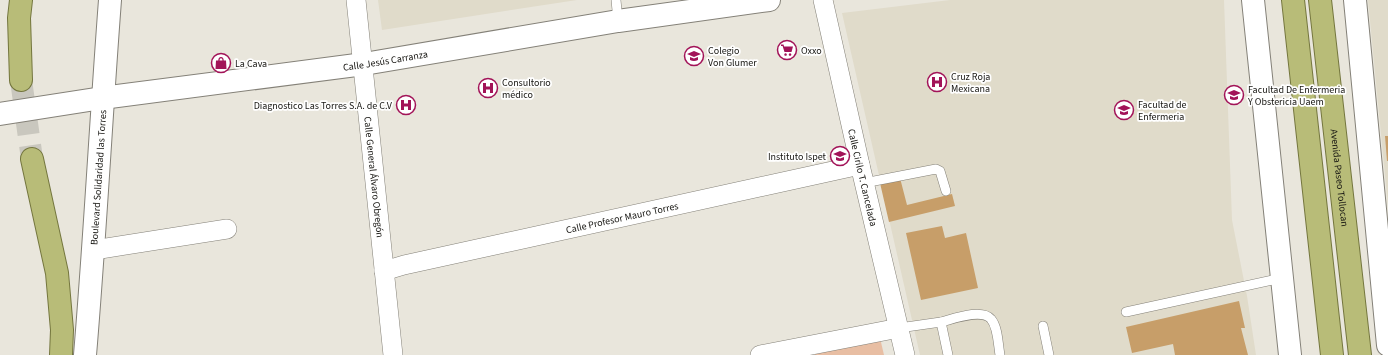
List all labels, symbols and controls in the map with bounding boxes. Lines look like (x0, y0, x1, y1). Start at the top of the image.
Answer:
supermarket icon: Oxxo (776, 39, 798, 61)
place label: Colegio Von Glumer (708, 44, 757, 70)
place label: Oxxo (801, 44, 822, 58)
school or university icon: Colegio Von Glumer (683, 45, 705, 67)
street label: Calle Jesús Carranza (342, 47, 429, 75)
shop icon: La Cava (210, 52, 232, 74)
place label: La Cava (235, 57, 267, 71)
place label: Cruz Roja Mexicana (951, 70, 990, 96)
hospital icon: Cruz Roja Mexicana (926, 71, 948, 93)
place label: Consultorio médico (502, 76, 551, 102)
hospital icon: Consultorio médico (477, 77, 499, 99)
place label: Facultad De Enfermeria Y Obstericia Uaem (1247, 83, 1345, 109)
school or university icon: Facultad De Enfermeria Y Obstericia Uaem (1223, 84, 1245, 106)
hospital icon: Diagnostico Las Torres S.A. de C.V (395, 94, 417, 116)
place label: Facultad de Enfermeria (1138, 98, 1187, 124)
place label: Diagnostico Las Torres S.A. de C.V (254, 99, 393, 113)
school or university icon: Facultad de Enfermeria (1113, 99, 1135, 121)
street label: Boulevard Solidaridad las Torres (87, 109, 110, 246)
street label: Calle General Álvaro Obregón (360, 116, 387, 238)
street label: Calle Cirilo T. Cancelada (844, 128, 880, 228)
street label: Avenida Paseo Tollocan (1327, 128, 1351, 228)
school or university icon: Instituto Ispet (829, 145, 851, 167)
place label: Instituto Ispet (768, 150, 827, 164)
street label: Calle Profesor Mauro Torres (565, 199, 680, 237)

